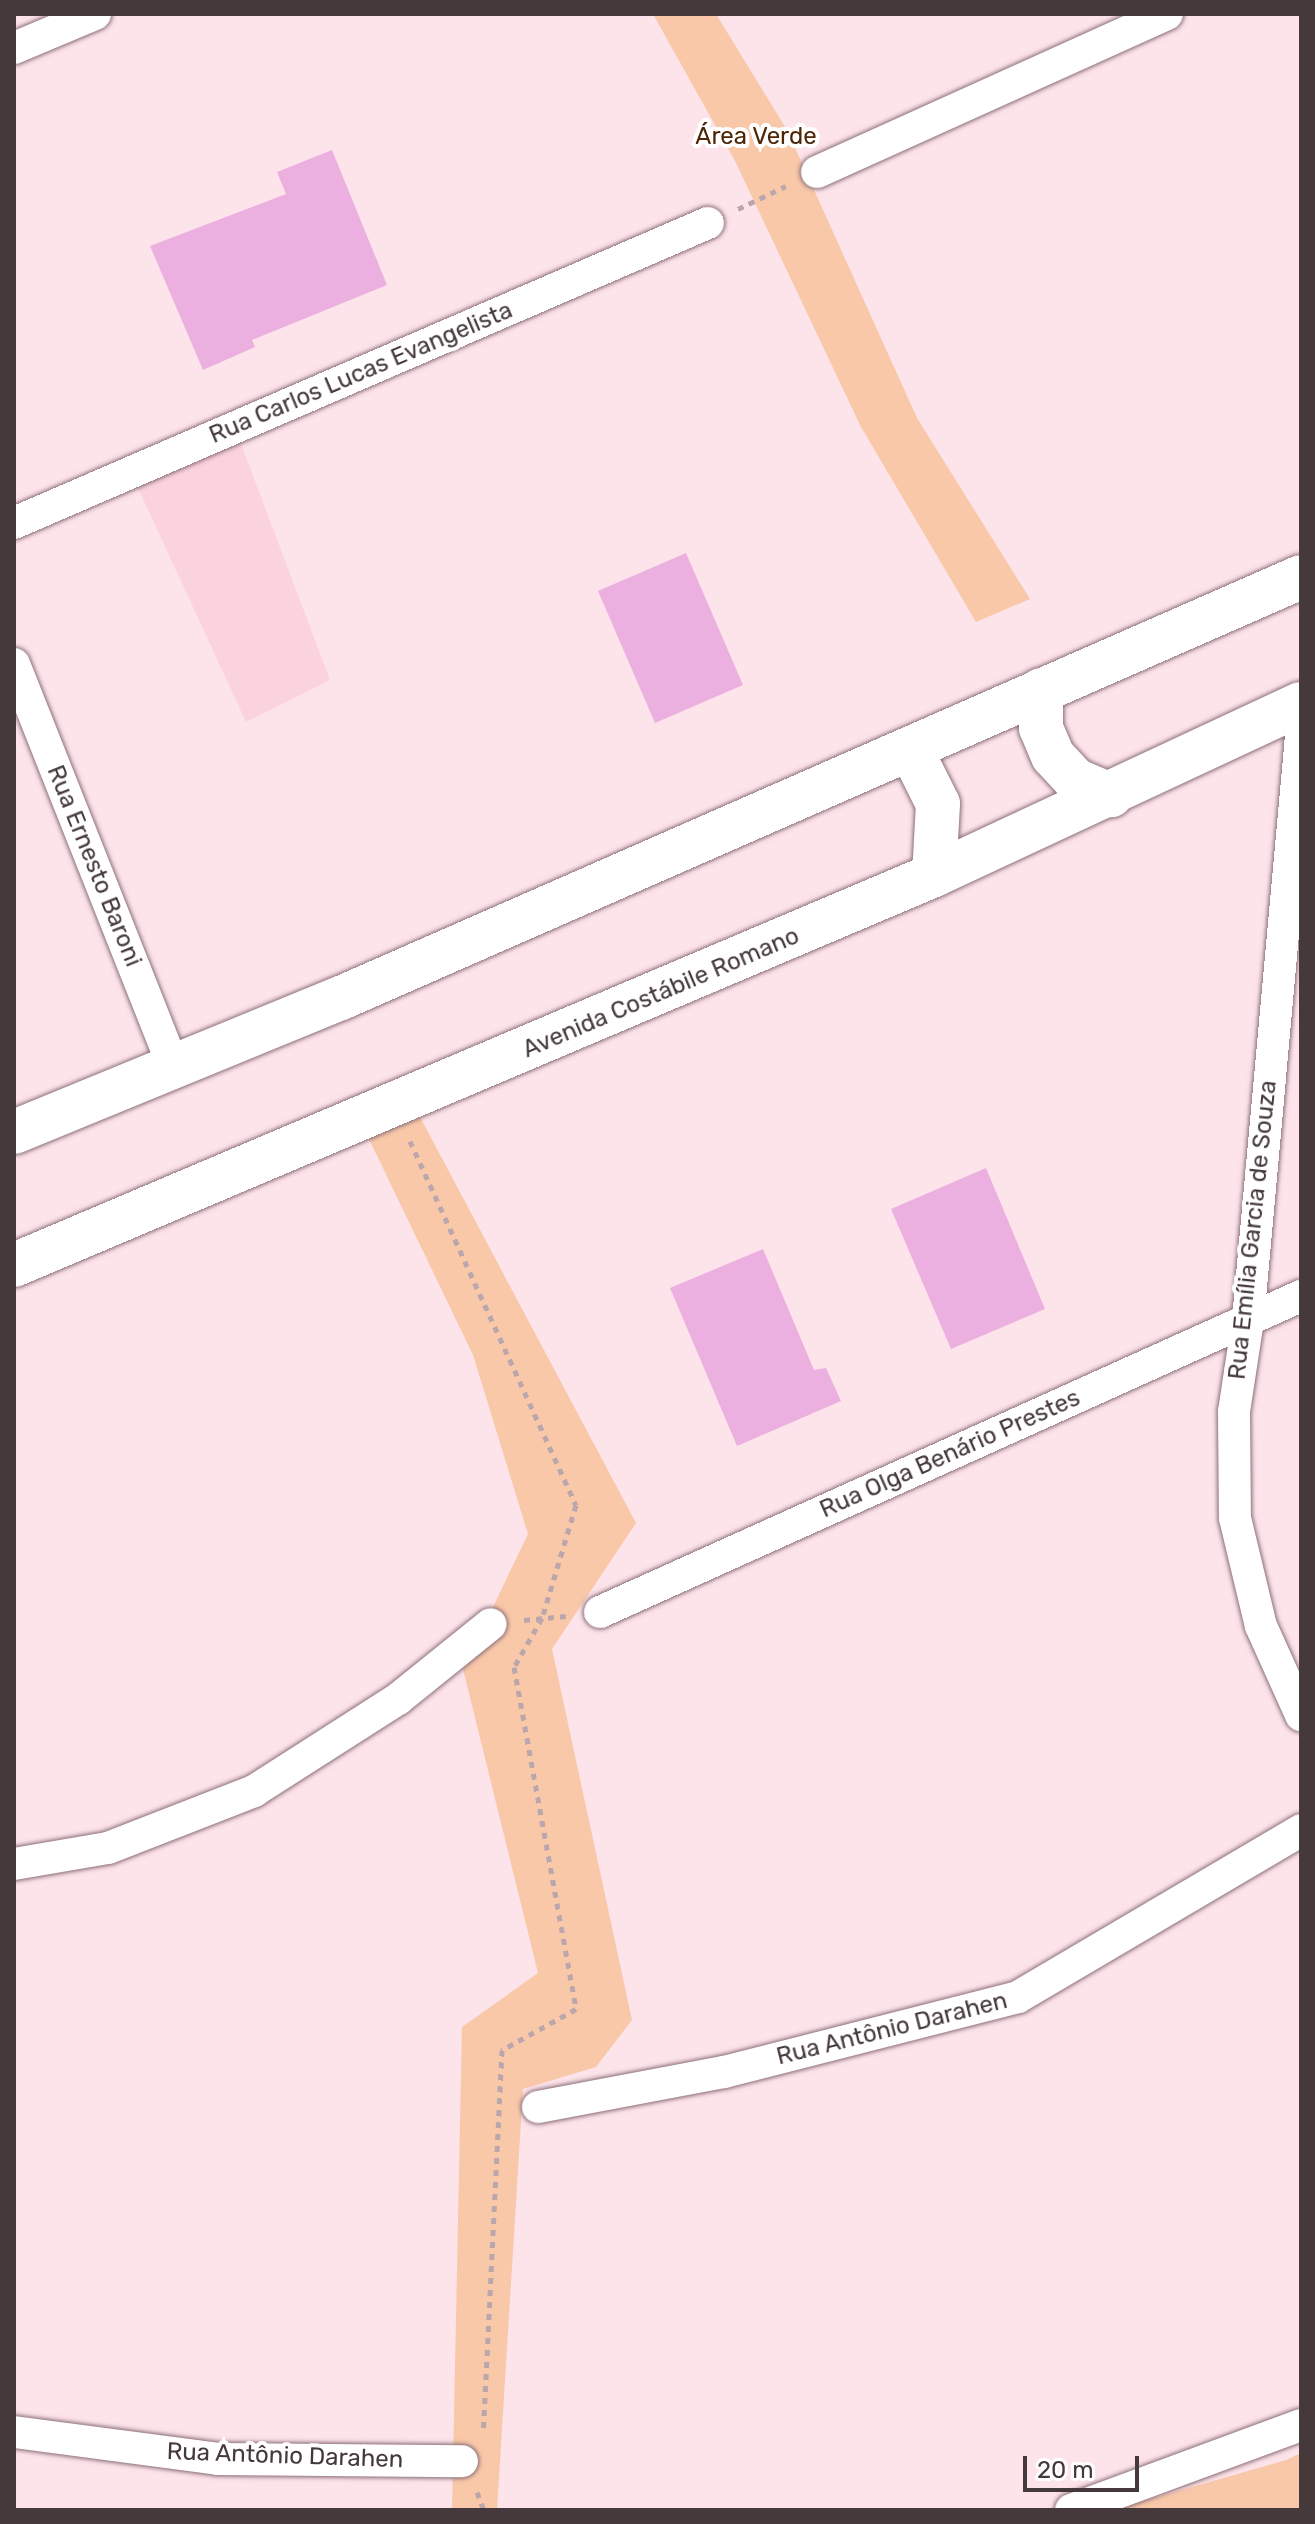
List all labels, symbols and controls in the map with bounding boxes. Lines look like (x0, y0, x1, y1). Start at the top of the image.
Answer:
park label: Área Verde (695, 123, 817, 151)
street label: Rua Carlos Lucas Evangelista (205, 296, 517, 450)
street label: Rua Ernesto Baroni (40, 761, 148, 971)
street label: Avenida Costábile Romano (518, 922, 804, 1064)
street label: Rua Emília Garcia de Souza (1223, 1079, 1283, 1381)
street label: Rua Olga Benário Prestes (815, 1384, 1085, 1524)
street label: Rua Antônio Darahen (773, 1986, 1011, 2072)
street label: Rua Antônio Darahen (166, 2437, 404, 2475)
scale bar (1027, 2440, 1143, 2490)
text: 20 m (1037, 2456, 1094, 2484)

